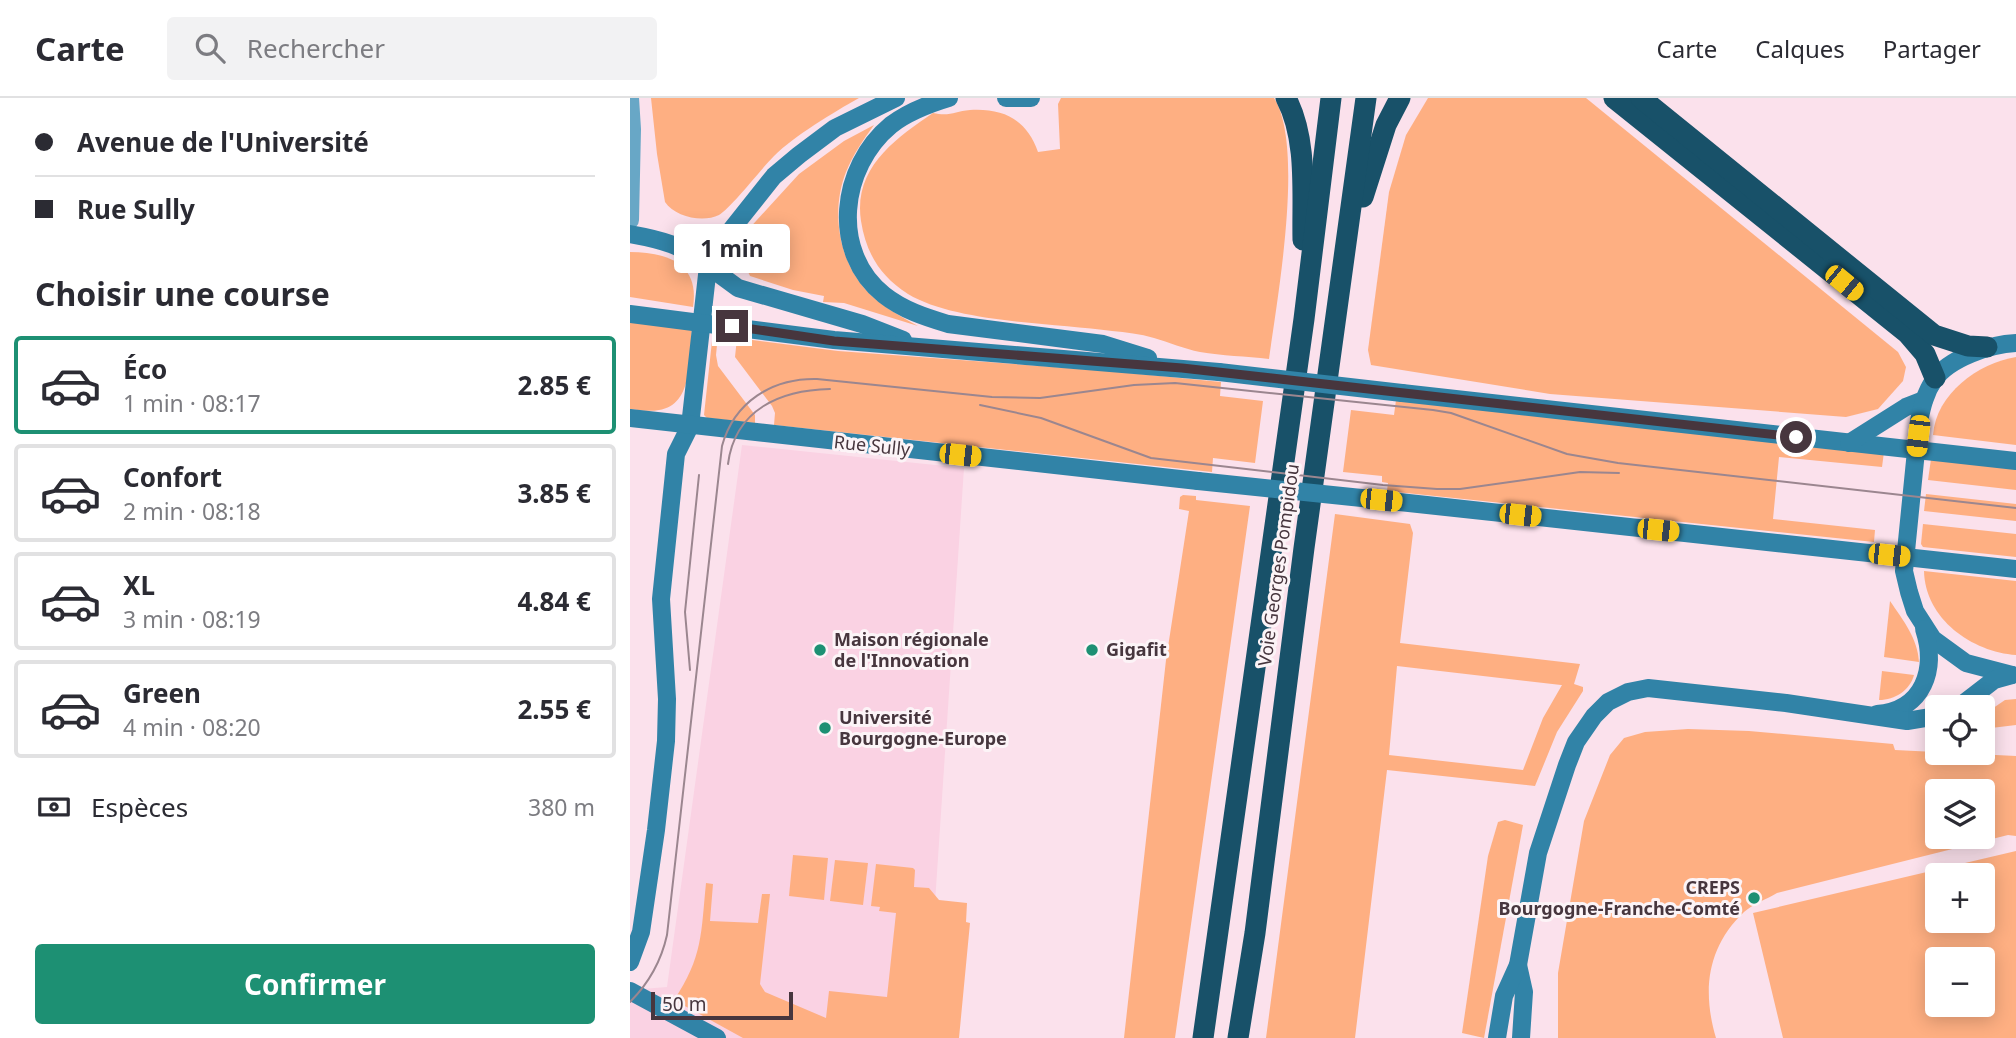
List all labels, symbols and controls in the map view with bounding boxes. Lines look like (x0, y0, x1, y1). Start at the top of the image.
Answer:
search box (167, 17, 657, 80)
text: Carte (35, 26, 125, 71)
icon: search (191, 29, 229, 67)
text: Rechercher (247, 30, 385, 66)
text: Carte (1657, 32, 1717, 65)
text: Calques (1755, 32, 1845, 65)
text: Partager (1883, 32, 1981, 65)
text: Avenue de l'Université (77, 124, 369, 160)
text: Rue Sully (77, 191, 195, 227)
callout: 1 min (674, 224, 790, 274)
text: 1 min (700, 232, 764, 264)
car (1822, 262, 1867, 304)
text: Choisir une course (35, 272, 330, 315)
route end (716, 310, 748, 342)
text: Éco (123, 351, 167, 387)
icon: car (39, 354, 102, 417)
text: 2.85 € (517, 367, 591, 403)
text: 1 min · 08:17 (123, 387, 261, 419)
car (1906, 414, 1931, 458)
route start (1780, 421, 1812, 453)
street label: Rue Sully (833, 429, 912, 461)
car (939, 442, 982, 468)
text: Confort (123, 459, 222, 495)
icon: car (39, 462, 102, 525)
street label: Voie Georges Pompidou (1252, 462, 1304, 668)
text: 3.85 € (517, 475, 591, 511)
car (1360, 487, 1403, 513)
text: 2 min · 08:18 (123, 495, 261, 527)
car (1499, 502, 1542, 528)
car (1637, 517, 1680, 543)
car (1868, 542, 1911, 568)
text: XL (123, 567, 155, 603)
icon: car (39, 570, 102, 633)
text: 4.84 € (517, 583, 591, 619)
text: 3 min · 08:19 (123, 603, 261, 635)
place label: Maison régionale de l'Innovation (834, 627, 989, 672)
place label: Gigafit (1106, 637, 1167, 661)
marker: Maison régionale de l'Innovation (812, 642, 828, 658)
marker: Gigafit (1084, 642, 1100, 658)
text: Green (123, 675, 201, 711)
icon: car (39, 678, 102, 741)
text: 2.55 € (517, 691, 591, 727)
map controls (1925, 695, 1995, 1017)
button: locate (1925, 695, 1995, 765)
place label: Université Bourgogne-Europe (839, 705, 1007, 750)
text: 4 min · 08:20 (123, 711, 261, 743)
marker: Université Bourgogne-Europe (817, 720, 833, 736)
button: layers (1925, 779, 1995, 849)
icon: cash (35, 788, 73, 826)
text: Espèces (91, 789, 188, 825)
text: 380 m (528, 791, 595, 823)
button: + (1925, 863, 1995, 933)
place label: CREPS Bourgogne-Franche-Comté (1499, 875, 1740, 920)
marker: CREPS Bourgogne-Franche-Comté (1746, 890, 1762, 906)
button: Confirmer (35, 944, 595, 1024)
button: − (1925, 947, 1995, 1017)
scale bar (651, 989, 793, 1021)
text: 50 m (662, 991, 706, 1017)

